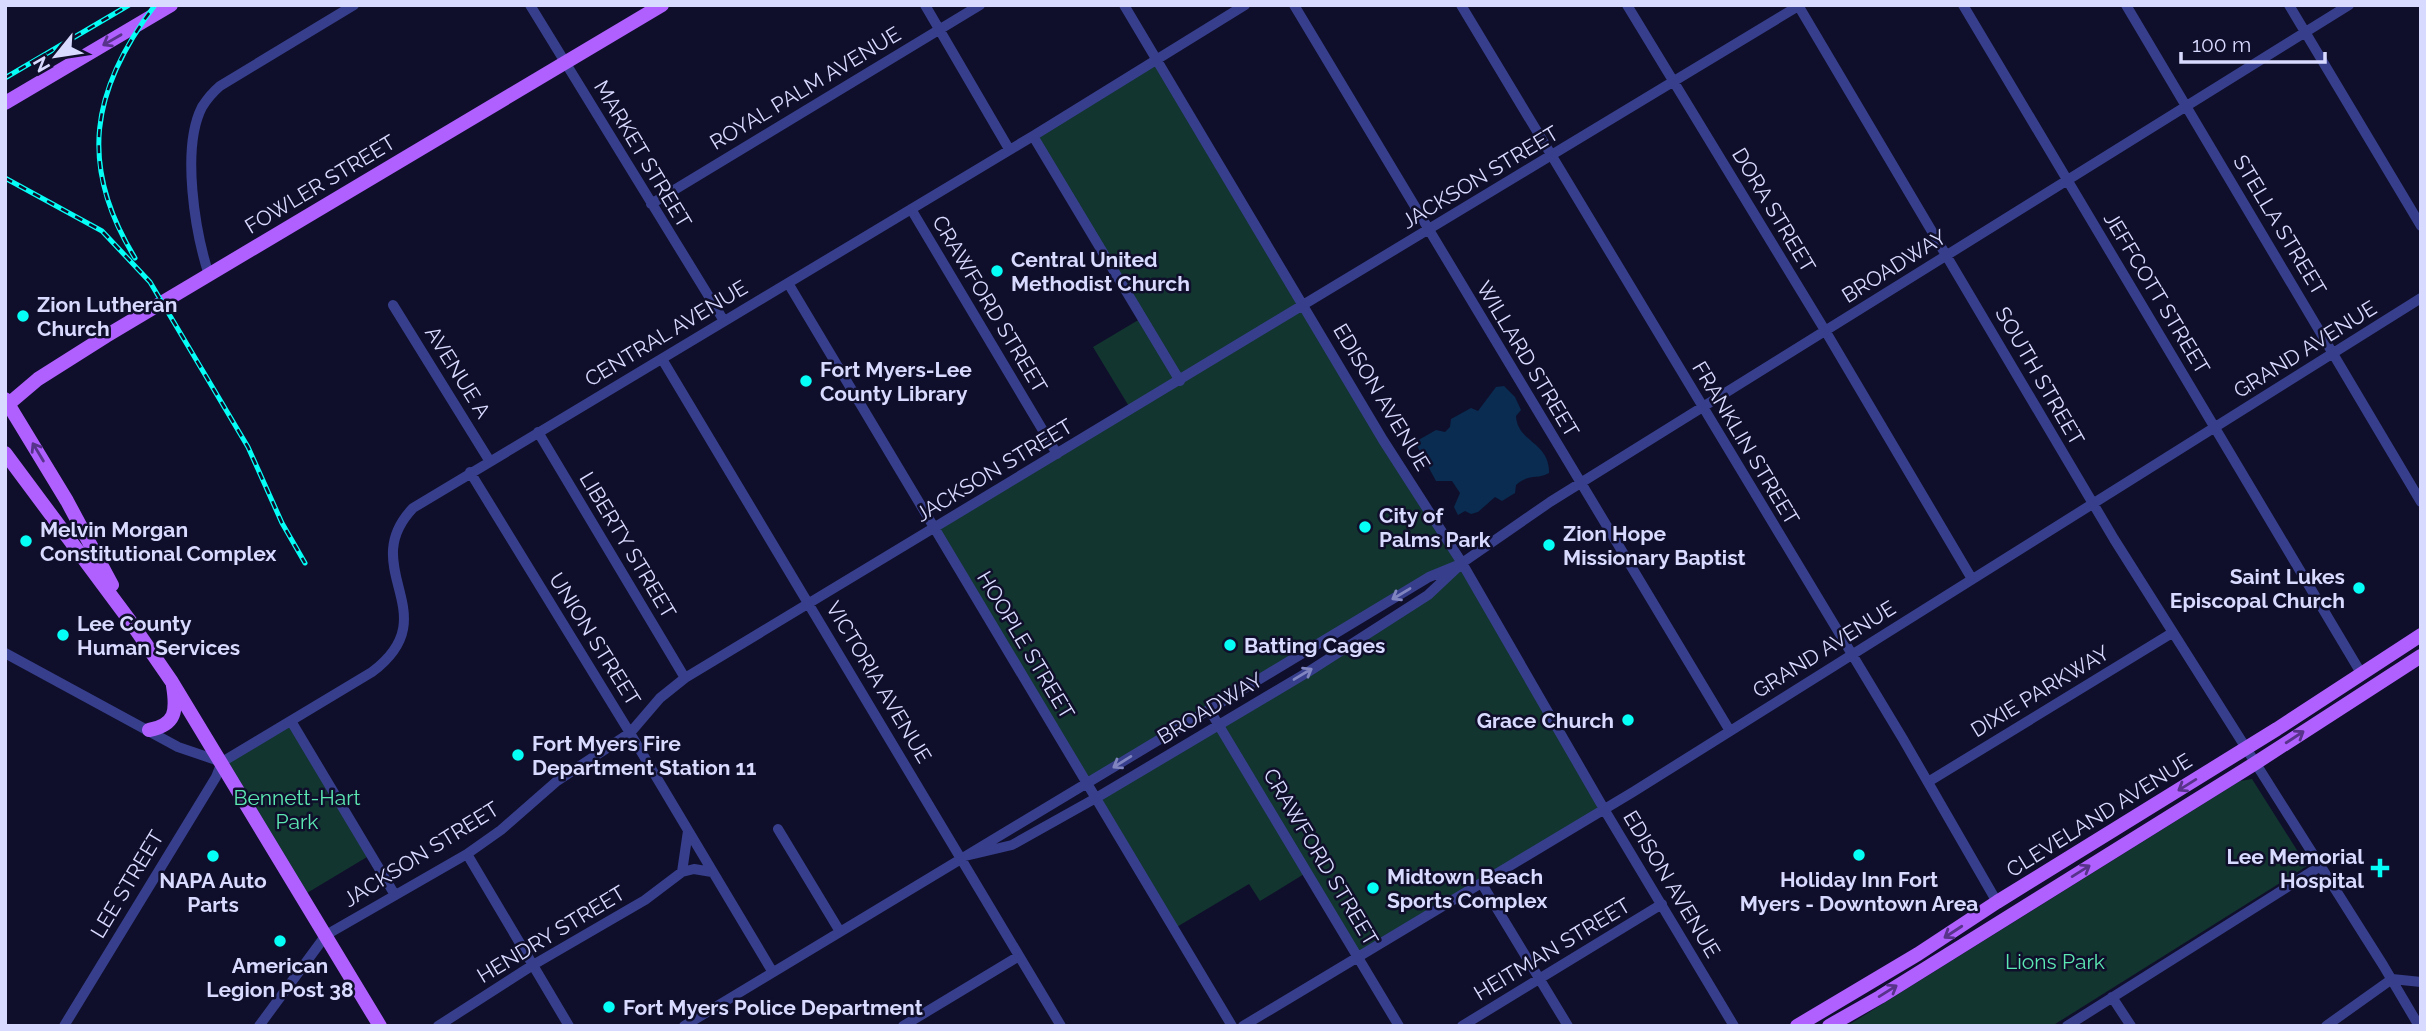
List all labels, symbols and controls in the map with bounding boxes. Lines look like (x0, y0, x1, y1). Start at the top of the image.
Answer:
north arrow (21, 21, 91, 91)
street label: ROYAL PALM AVENUE (705, 21, 905, 155)
scale bar (2181, 21, 2324, 65)
text: 100 m (2192, 32, 2251, 57)
one-way arrow (103, 34, 123, 48)
text: N (28, 53, 54, 76)
street label: MARKET STREET (589, 76, 697, 233)
street label: JACKSON STREET (1397, 120, 1563, 234)
street label: FOWLER STREET (240, 129, 400, 239)
street label: DORA STREET (1727, 143, 1821, 277)
street label: STELLA STREET (2228, 150, 2332, 300)
street label: JEFFCOTT STREET (2099, 207, 2215, 379)
street label: CRAWFORD STREET (927, 211, 1053, 397)
street label: BROADWAY (1837, 224, 1951, 308)
place label: Central United Methodist Church (1011, 247, 1190, 296)
marker: Central United Methodist Church (989, 263, 1005, 279)
street label: CENTRAL AVENUE (580, 275, 752, 391)
street label: WILLARD STREET (1472, 276, 1585, 442)
place label: Zion Lutheran Church (37, 292, 177, 341)
street label: GRAND AVENUE (2229, 295, 2381, 403)
street label: SOUTH STREET (1990, 302, 2090, 450)
marker: Zion Lutheran Church (15, 308, 31, 324)
street label: EDISON AVENUE (1328, 319, 1436, 475)
street label: AVENUE A (420, 321, 496, 423)
place label: Fort Myers-Lee County Library (820, 357, 972, 406)
street label: FRANKLIN STREET (1687, 357, 1805, 530)
marker: Fort Myers-Lee County Library (798, 373, 814, 389)
street label: JACKSON STREET (911, 413, 1077, 527)
one-way arrow (30, 443, 44, 463)
street label: LIBERTY STREET (574, 467, 682, 623)
place label: City of Palms Park (1379, 503, 1491, 552)
place label: Melvin Morgan Constitutional Complex (40, 517, 277, 566)
marker: City of Palms Park (1357, 519, 1373, 535)
place label: Zion Hope Missionary Baptist (1563, 521, 1746, 570)
marker: Melvin Morgan Constitutional Complex (18, 533, 34, 549)
marker: Zion Hope Missionary Baptist (1541, 537, 1557, 553)
place label: Saint Lukes Episcopal Church (2170, 564, 2345, 613)
street label: HOOPLE STREET (972, 567, 1080, 724)
street label: UNION STREET (544, 568, 646, 710)
marker: Saint Lukes Episcopal Church (2351, 580, 2367, 596)
one-way arrow (1391, 587, 1411, 601)
street label: GRAND AVENUE (1748, 595, 1900, 703)
street label: VICTORIA AVENUE (821, 597, 937, 767)
place label: Lee County Human Services (77, 611, 240, 660)
marker: Lee County Human Services (55, 627, 71, 643)
place label: Batting Cages (1244, 633, 1385, 658)
marker: Batting Cages (1222, 637, 1238, 653)
street label: DIXIE PARKWAY (1966, 640, 2114, 742)
street label: BROADWAY (1153, 667, 1268, 749)
one-way arrow (1293, 667, 1313, 681)
place label: Grace Church (1477, 708, 1614, 733)
marker: Grace Church (1620, 712, 1636, 728)
one-way arrow (2285, 730, 2304, 745)
place label: Fort Myers Fire Department Station 11 (532, 731, 756, 780)
marker: Fort Myers Fire Department Station 11 (510, 747, 526, 763)
street label: CLEVELAND AVENUE (2002, 748, 2196, 882)
one-way arrow (1113, 755, 1133, 769)
street label: CRAWFORD STREET (1258, 764, 1384, 950)
one-way arrow (2177, 778, 2197, 792)
park label: Bennett-Hart Park (233, 785, 361, 834)
street label: JACKSON STREET (338, 796, 504, 912)
street label: EDISON AVENUE (1618, 806, 1726, 962)
street label: LEE STREET (85, 826, 169, 942)
place label: Lee Memorial Hospital (2227, 844, 2364, 893)
marker: Holiday Inn Fort Myers - Downtown Area (1851, 847, 1867, 863)
marker: NAPA Auto Parts (205, 848, 221, 864)
marker: Lee Memorial Hospital (2370, 858, 2390, 878)
place label: Midtown Beach Sports Complex (1387, 864, 1548, 913)
one-way arrow (2071, 864, 2091, 878)
place label: Holiday Inn Fort Myers - Downtown Area (1740, 867, 1978, 916)
place label: NAPA Auto Parts (159, 868, 267, 917)
street label: HENDRY STREET (472, 880, 630, 988)
marker: Midtown Beach Sports Complex (1365, 880, 1381, 896)
street label: HEITMAN STREET (1469, 892, 1635, 1006)
one-way arrow (1944, 925, 1963, 939)
marker: American Legion Post 38 (272, 933, 288, 949)
park label: Lions Park (2005, 949, 2105, 974)
place label: American Legion Post 38 (206, 953, 354, 1002)
one-way arrow (1878, 984, 1898, 998)
place label: Fort Myers Police Department (623, 995, 923, 1020)
marker: Fort Myers Police Department (601, 999, 617, 1015)

